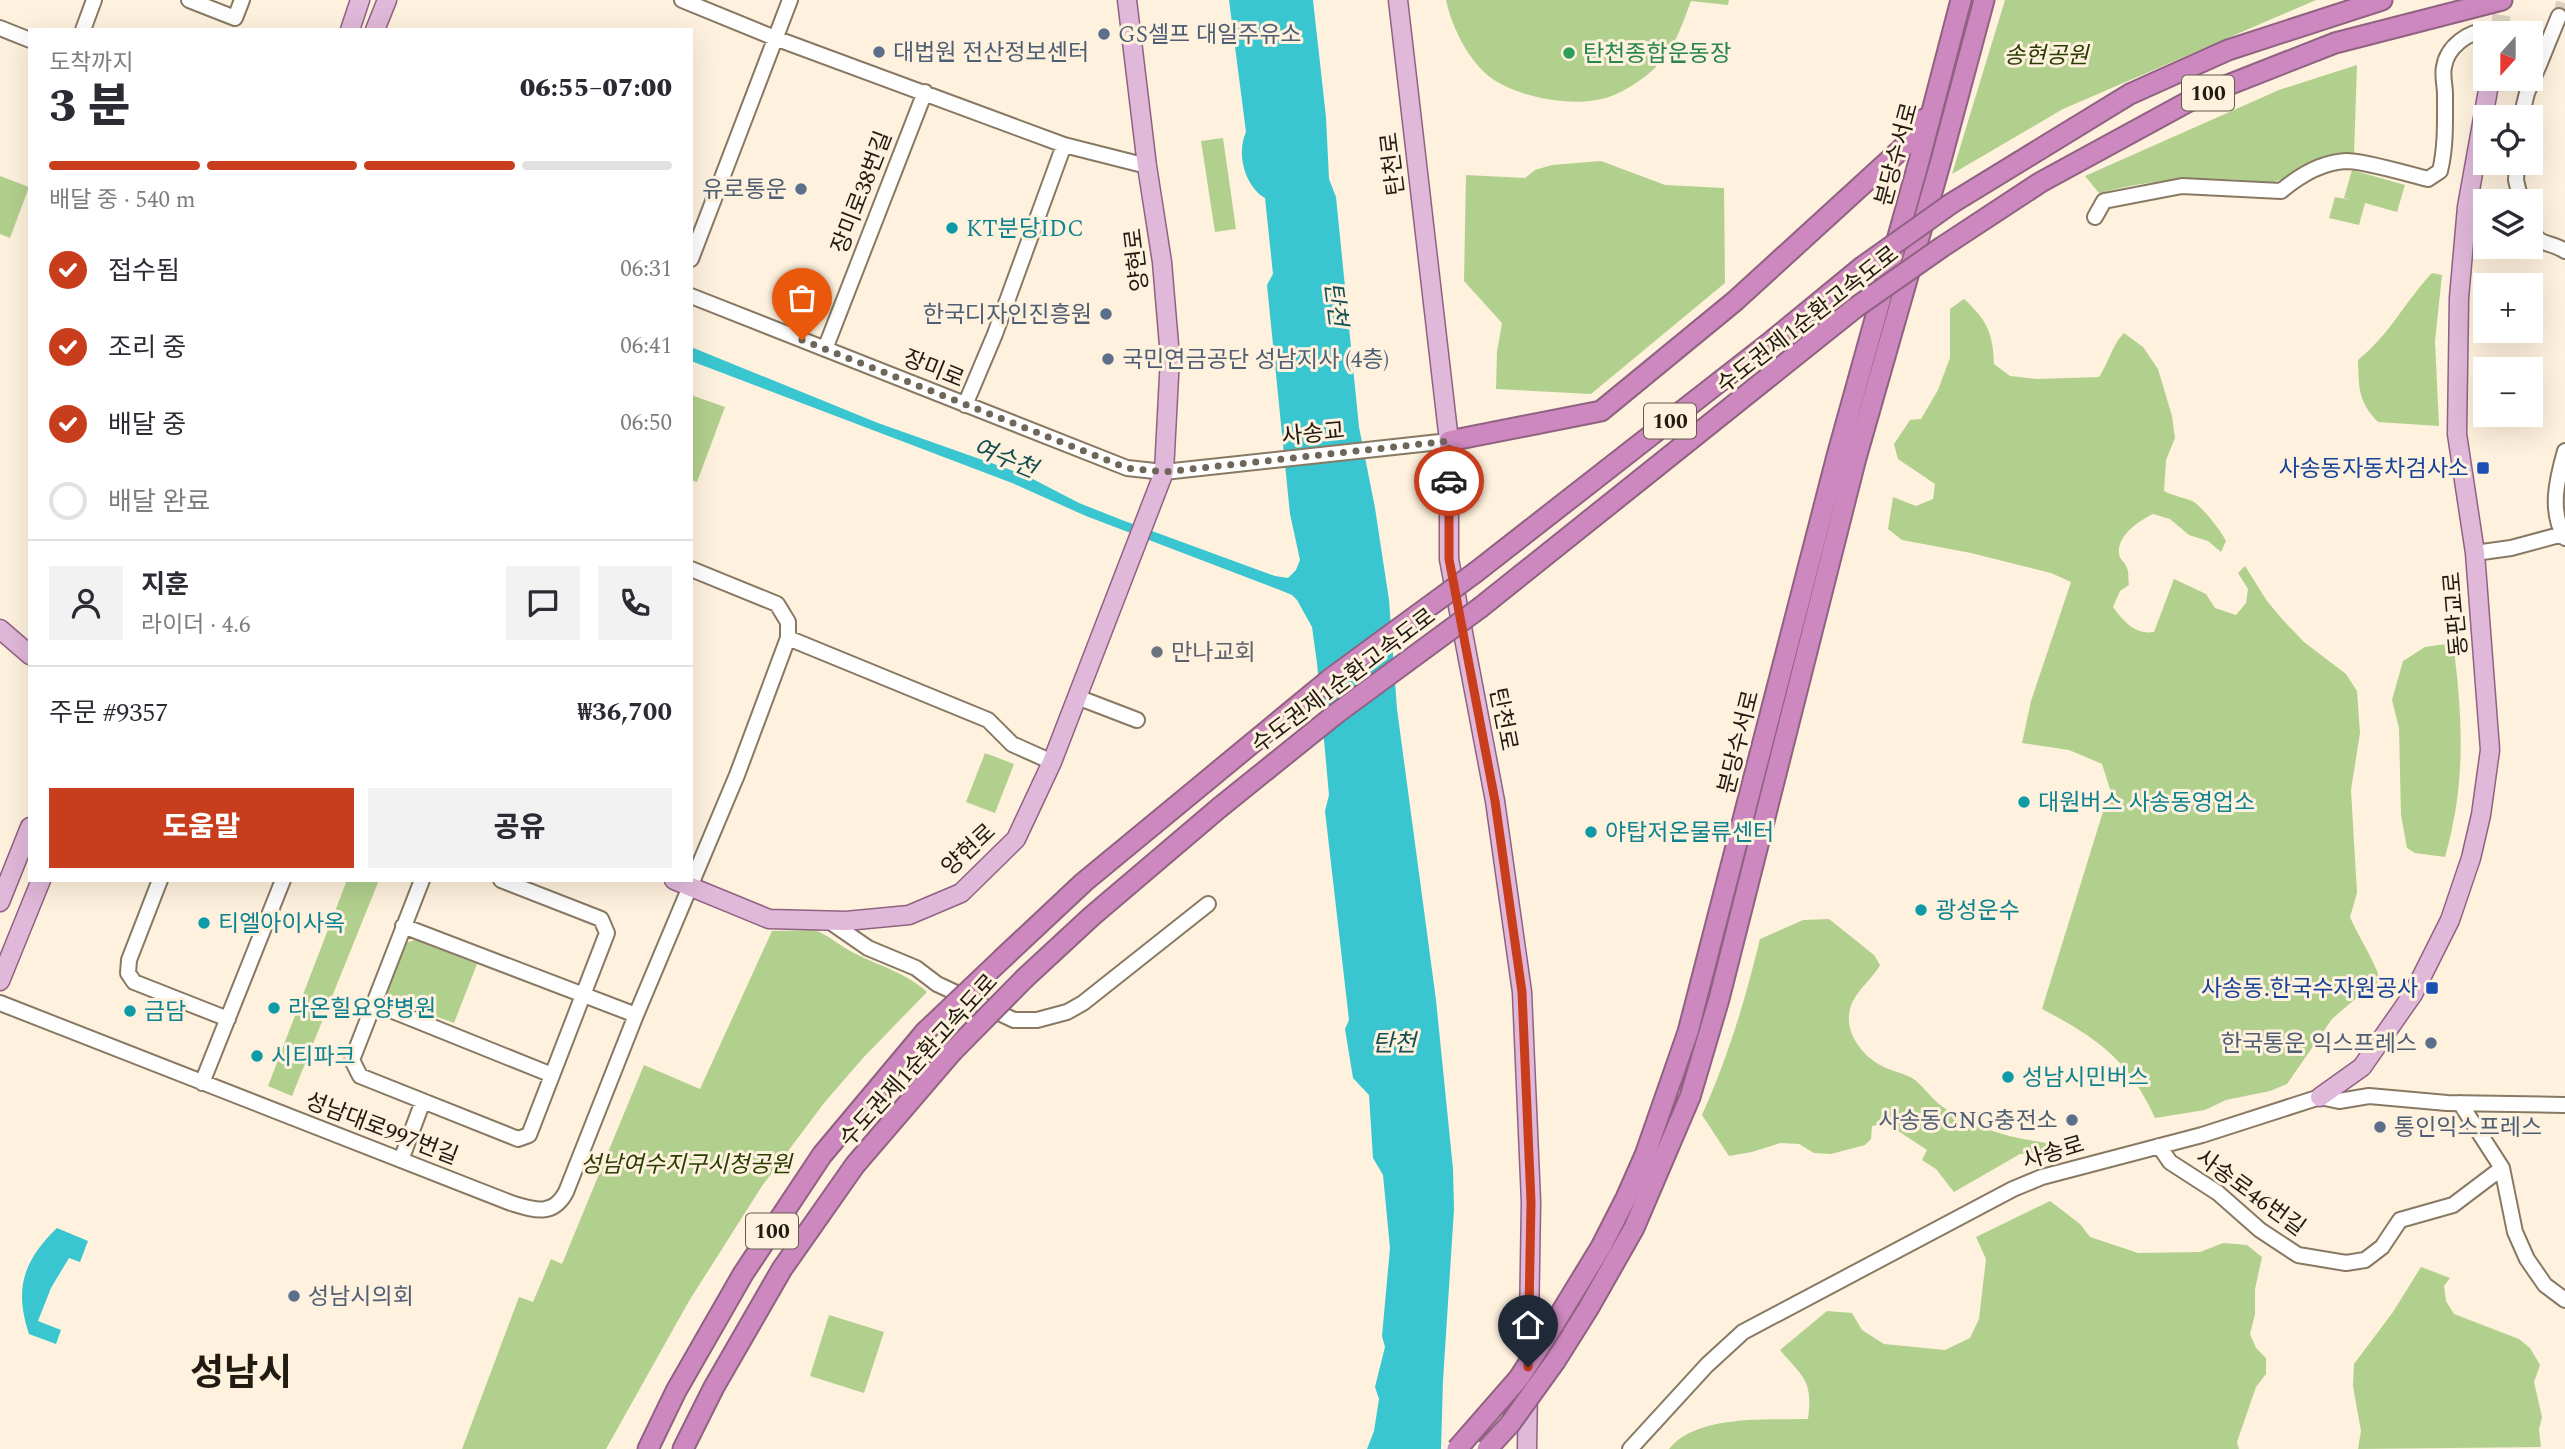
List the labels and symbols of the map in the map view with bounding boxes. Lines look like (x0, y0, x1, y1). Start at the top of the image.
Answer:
place label: GS셀프 대일주유소 (1118, 18, 1302, 53)
north arrow (2473, 21, 2543, 91)
marker: GS셀프 대일주유소 (1096, 26, 1112, 42)
place label: 대법원 전산정보센터 (893, 36, 1089, 71)
place label: 탄천종합운동장 (1583, 37, 1731, 72)
park label: 송현공원 (2004, 39, 2090, 74)
marker: 대법원 전산정보센터 (871, 44, 887, 60)
marker: 탄천종합운동장 (1561, 45, 1577, 61)
road number: 100 (2182, 76, 2234, 110)
street label: 분당수서로 (1867, 99, 1928, 210)
street label: 장미로38번길 (823, 126, 902, 259)
street label: 탄천로 (1372, 130, 1415, 197)
place label: 유로통운 (702, 173, 787, 208)
marker: 유로통운 (793, 181, 809, 197)
place label: KT분당IDC (966, 212, 1084, 247)
marker: KT분당IDC (944, 220, 960, 236)
street label: 양현로 (1116, 226, 1159, 293)
street label: 수도권제1순환고속도로 (1709, 238, 1907, 403)
pin (772, 268, 832, 340)
water label: 탄천 (1314, 280, 1356, 331)
place label: 한국디자인진흥원 (923, 298, 1092, 333)
marker: 한국디자인진흥원 (1098, 306, 1114, 322)
street label: 장미로 (897, 341, 969, 398)
place label: 국민연금공단 성남지사 (4층) (1122, 343, 1389, 378)
marker: 국민연금공단 성남지사 (4층) (1100, 351, 1116, 367)
road number: 100 (1644, 404, 1696, 438)
street label: 사송교 (1280, 414, 1347, 455)
water label: 여수천 (967, 430, 1045, 489)
courier (1414, 446, 1484, 516)
place label: 사송동자동차검사소 (2279, 452, 2469, 487)
marker: 사송동자동차검사소 (2475, 460, 2491, 476)
street label: 동판교로 (2435, 570, 2478, 658)
street label: 수도권제1순환고속도로 (1244, 600, 1444, 762)
place label: 만나교회 (1171, 636, 1256, 671)
marker: 만나교회 (1149, 644, 1165, 660)
street label: 탄천로 (1479, 685, 1526, 754)
street label: 분당수서로 (1710, 687, 1769, 798)
place label: 대원버스 사송동영업소 (2038, 786, 2255, 821)
marker: 대원버스 사송동영업소 (2016, 794, 2032, 810)
street label: 양현로 (934, 816, 1004, 885)
place label: 야탑저온물류센터 (1605, 816, 1774, 851)
marker: 야탑저온물류센터 (1583, 824, 1599, 840)
place label: 광성운수 (1935, 894, 2020, 929)
marker: 광성운수 (1913, 902, 1929, 918)
place label: 티엘아이사옥 (218, 907, 345, 942)
marker: 티엘아이사옥 (196, 915, 212, 931)
street label: 수도권제1순환고속도로 (831, 966, 1007, 1156)
place label: 사송동.한국수자원공사 (2201, 972, 2418, 1007)
marker: 사송동.한국수자원공사 (2424, 980, 2440, 996)
place label: 라온힐요양병원 (288, 992, 436, 1027)
place label: 금담 (144, 995, 186, 1030)
marker: 라온힐요양병원 (266, 1000, 282, 1016)
marker: 금담 (122, 1003, 138, 1019)
water label: 탄천 (1372, 1026, 1419, 1062)
place label: 한국통운 익스프레스 (2221, 1027, 2417, 1062)
marker: 한국통운 익스프레스 (2423, 1035, 2439, 1051)
place label: 시티파크 (271, 1040, 356, 1075)
marker: 시티파크 (249, 1048, 265, 1064)
place label: 성남시민버스 (2022, 1061, 2149, 1096)
marker: 성남시민버스 (2000, 1069, 2016, 1085)
street label: 성남대로997번길 (300, 1084, 463, 1175)
place label: 사송동CNG충전소 (1878, 1104, 2058, 1139)
place label: 통인익스프레스 (2394, 1111, 2542, 1146)
marker: 사송동CNG충전소 (2064, 1112, 2080, 1128)
marker: 통인익스프레스 (2372, 1119, 2388, 1135)
street label: 사송로 (2018, 1127, 2089, 1179)
street label: 사송로46번길 (2188, 1141, 2313, 1245)
park label: 성남여수지구시청공원 (580, 1148, 794, 1183)
road number: 100 (746, 1214, 798, 1248)
place label: 성남시의회 (308, 1280, 414, 1315)
marker: 성남시의회 (286, 1288, 302, 1304)
pin (1498, 1295, 1558, 1367)
district label: 성남시 (190, 1346, 292, 1402)

